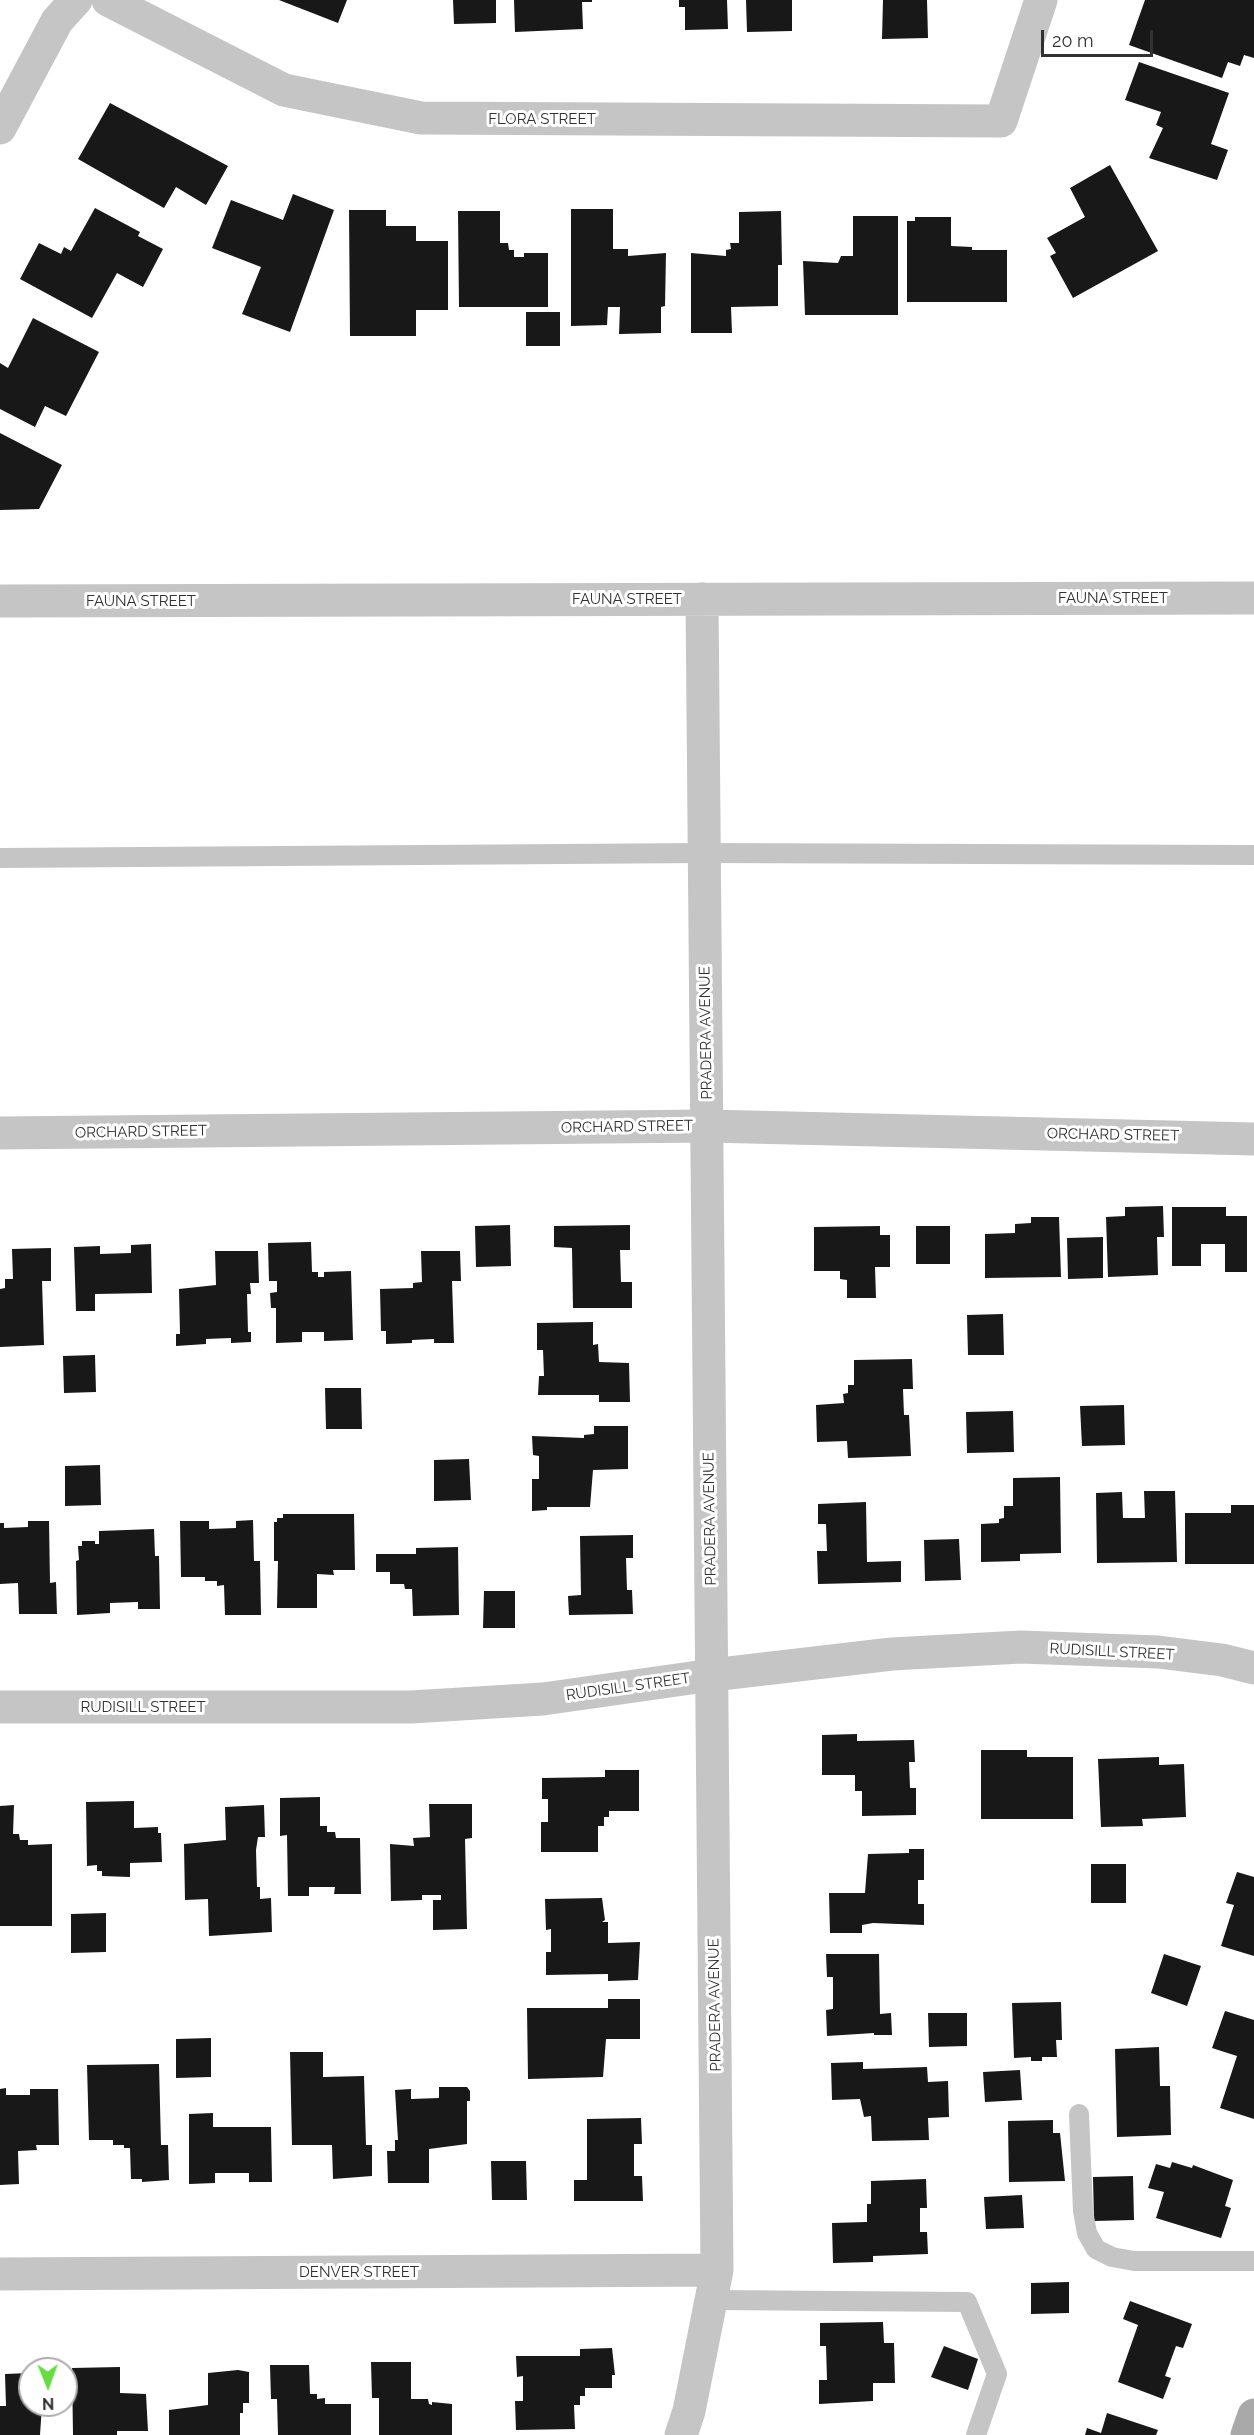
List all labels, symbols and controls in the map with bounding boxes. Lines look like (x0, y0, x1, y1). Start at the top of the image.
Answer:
scale bar (1044, 18, 1156, 56)
text: 20 m (1052, 30, 1094, 51)
street label: FLORA STREET (488, 110, 596, 128)
street label: FAUNA STREET (1058, 589, 1168, 607)
street label: FAUNA STREET (572, 590, 682, 608)
street label: FAUNA STREET (86, 592, 196, 610)
street label: PRADERA AVENUE (696, 966, 716, 1100)
street label: ORCHARD STREET (561, 1117, 693, 1137)
street label: ORCHARD STREET (75, 1122, 207, 1142)
street label: ORCHARD STREET (1047, 1125, 1179, 1145)
street label: PRADERA AVENUE (700, 1452, 720, 1586)
street label: RUDISILL STREET (1049, 1640, 1175, 1664)
street label: RUDISILL STREET (565, 1669, 691, 1705)
street label: RUDISILL STREET (80, 1698, 206, 1716)
street label: PRADERA AVENUE (705, 1938, 725, 2072)
street label: DENVER STREET (299, 2263, 419, 2281)
north arrow (18, 2357, 78, 2417)
text: N (42, 2394, 55, 2413)

